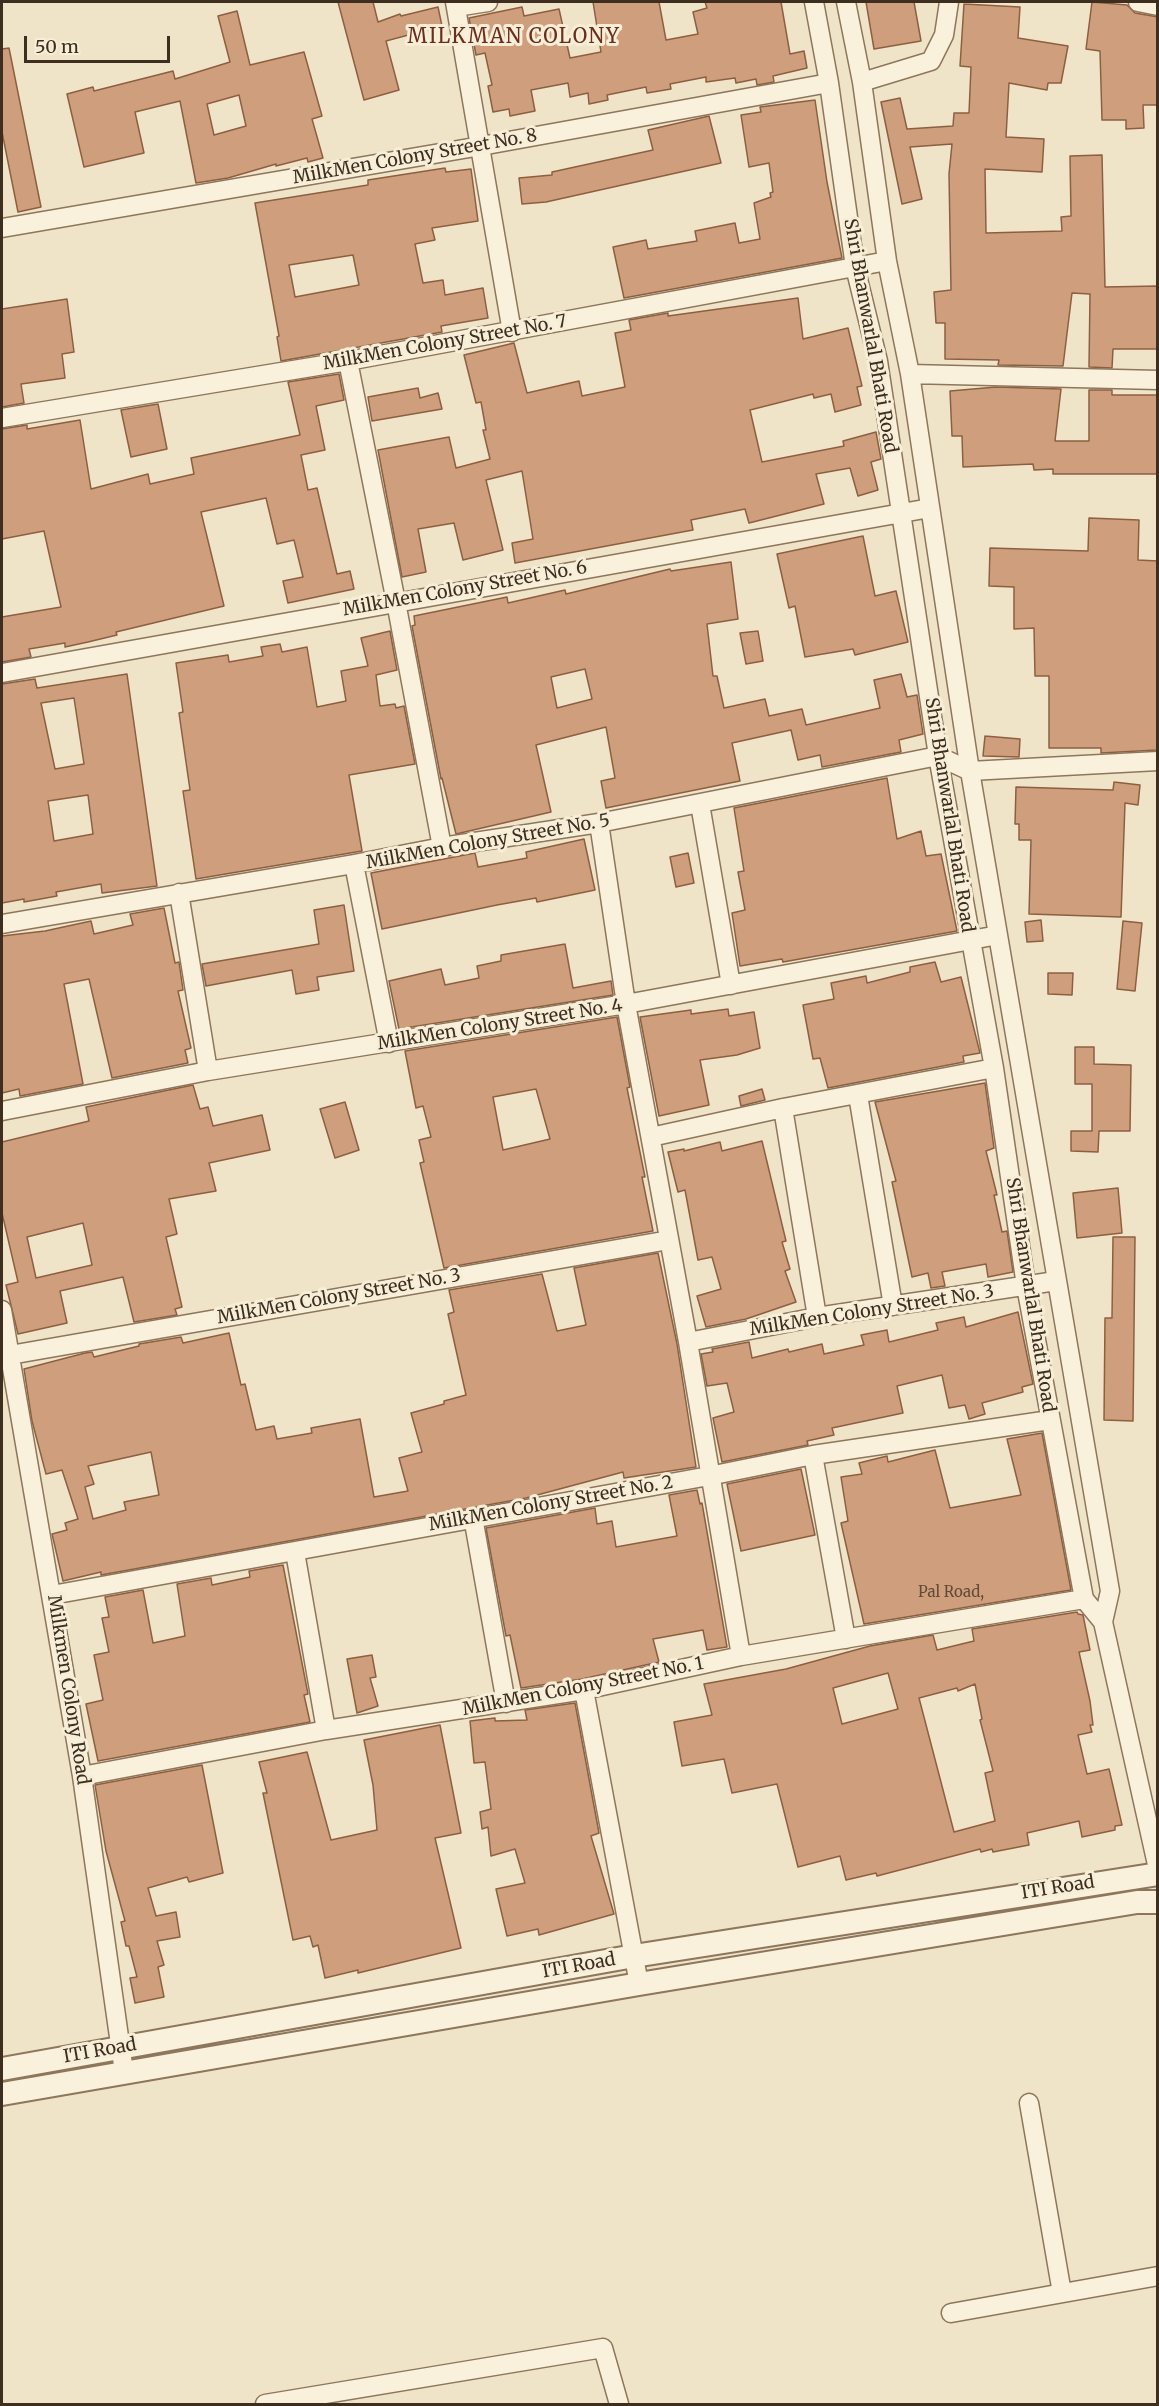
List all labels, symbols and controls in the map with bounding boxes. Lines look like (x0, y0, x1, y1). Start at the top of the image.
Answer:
scale bar (27, 24, 172, 62)
district label: MILKMAN COLONY (408, 25, 620, 49)
text: 50 m (35, 35, 79, 58)
street label: MilkMen Colony Street No. 8 (291, 125, 539, 189)
street label: Shri Bhanwarlal Bhati Road (839, 217, 901, 455)
street label: MilkMen Colony Street No. 7 (322, 311, 568, 375)
street label: MilkMen Colony Street No. 6 (341, 557, 589, 621)
street label: Shri Bhanwarlal Bhati Road (920, 696, 978, 934)
street label: MilkMen Colony Street No. 5 (364, 810, 612, 874)
street label: MilkMen Colony Street No. 4 (376, 995, 624, 1055)
street label: Shri Bhanwarlal Bhati Road (1001, 1176, 1059, 1414)
street label: MilkMen Colony Street No. 3 (216, 1265, 462, 1329)
street label: MilkMen Colony Street No. 3 (748, 1281, 996, 1341)
street label: MilkMen Colony Street No. 2 (427, 1472, 675, 1536)
house number: Pal Road, (918, 1584, 984, 1602)
street label: Milkmen Colony Road (42, 1594, 94, 1786)
street label: MilkMen Colony Street No. 1 (461, 1653, 705, 1721)
street label: ITI Road (1020, 1872, 1096, 1904)
street label: ITI Road (541, 1949, 617, 1983)
street label: ITI Road (62, 2034, 138, 2068)

